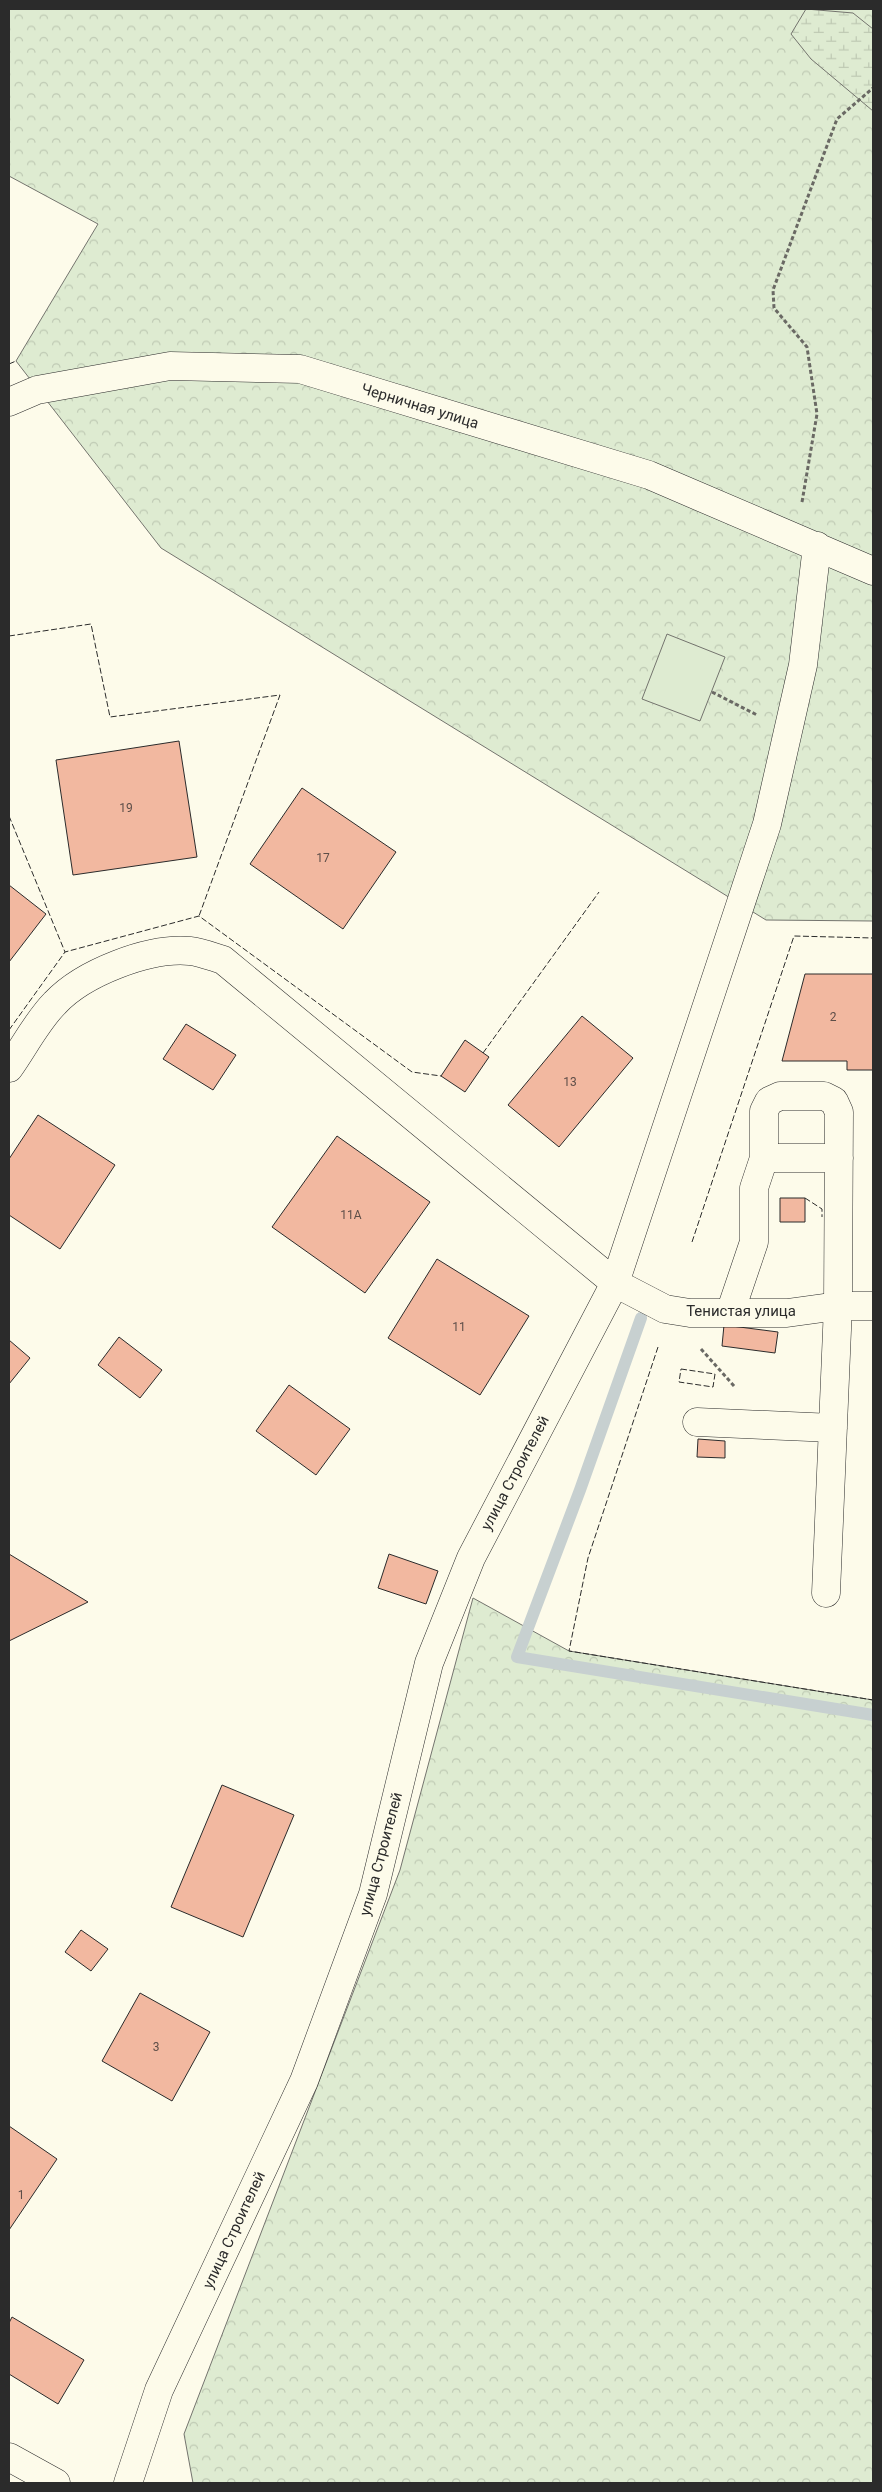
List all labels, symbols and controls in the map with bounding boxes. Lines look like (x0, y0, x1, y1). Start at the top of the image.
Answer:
street label: Черничная улица (359, 380, 481, 432)
house number: 19 (119, 801, 133, 815)
house number: 17 (316, 851, 330, 865)
house number: 2 (830, 1010, 837, 1024)
house number: 13 (563, 1075, 577, 1089)
house number: 11А (340, 1208, 362, 1222)
street label: Тенистая улица (686, 1302, 796, 1320)
house number: 11 (452, 1320, 466, 1334)
street label: улица Строителей (477, 1413, 553, 1533)
street label: улица Строителей (356, 1790, 406, 1918)
house number: 3 (153, 2040, 159, 2054)
street label: улица Строителей (199, 2168, 269, 2292)
house number: 1 (18, 2188, 24, 2202)

